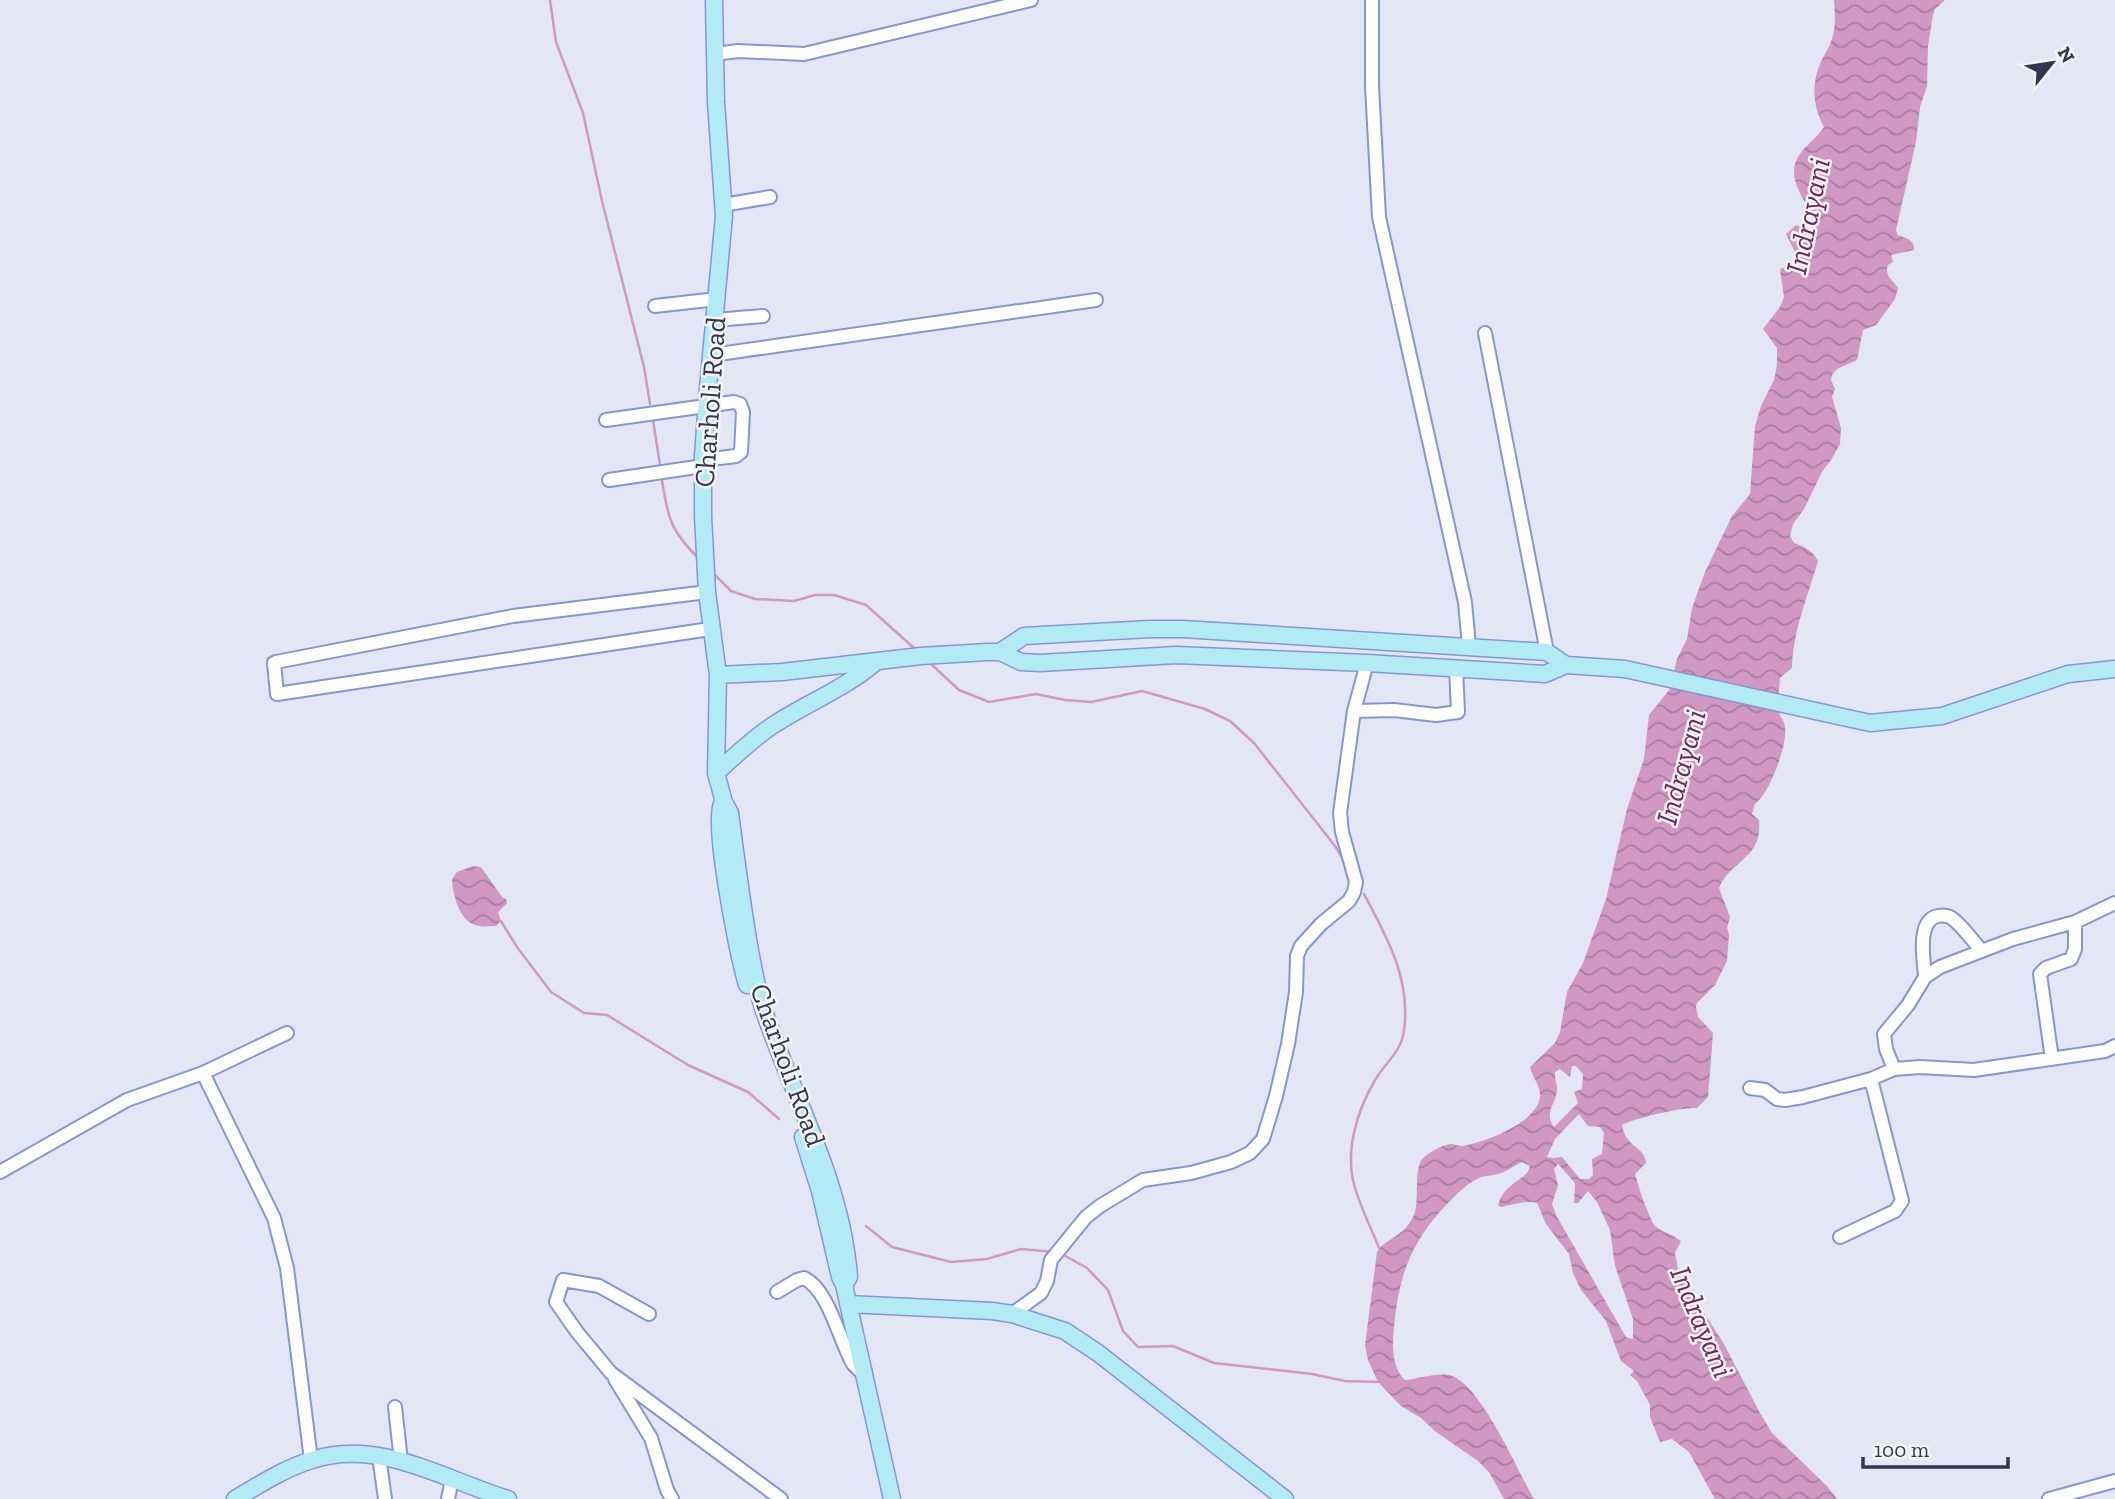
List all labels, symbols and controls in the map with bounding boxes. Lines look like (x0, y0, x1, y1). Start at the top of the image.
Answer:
north arrow (2017, 28, 2087, 98)
text: N (2053, 43, 2080, 67)
water label: Indrayani (1778, 155, 1838, 277)
street label: Charholi Road (688, 316, 732, 488)
water label: Indrayani (1648, 706, 1714, 828)
street label: Charholi Road (743, 979, 833, 1151)
water label: Indrayani (1662, 1261, 1742, 1383)
scale bar (1863, 1426, 2008, 1470)
text: 100 m (1874, 1437, 1929, 1462)

